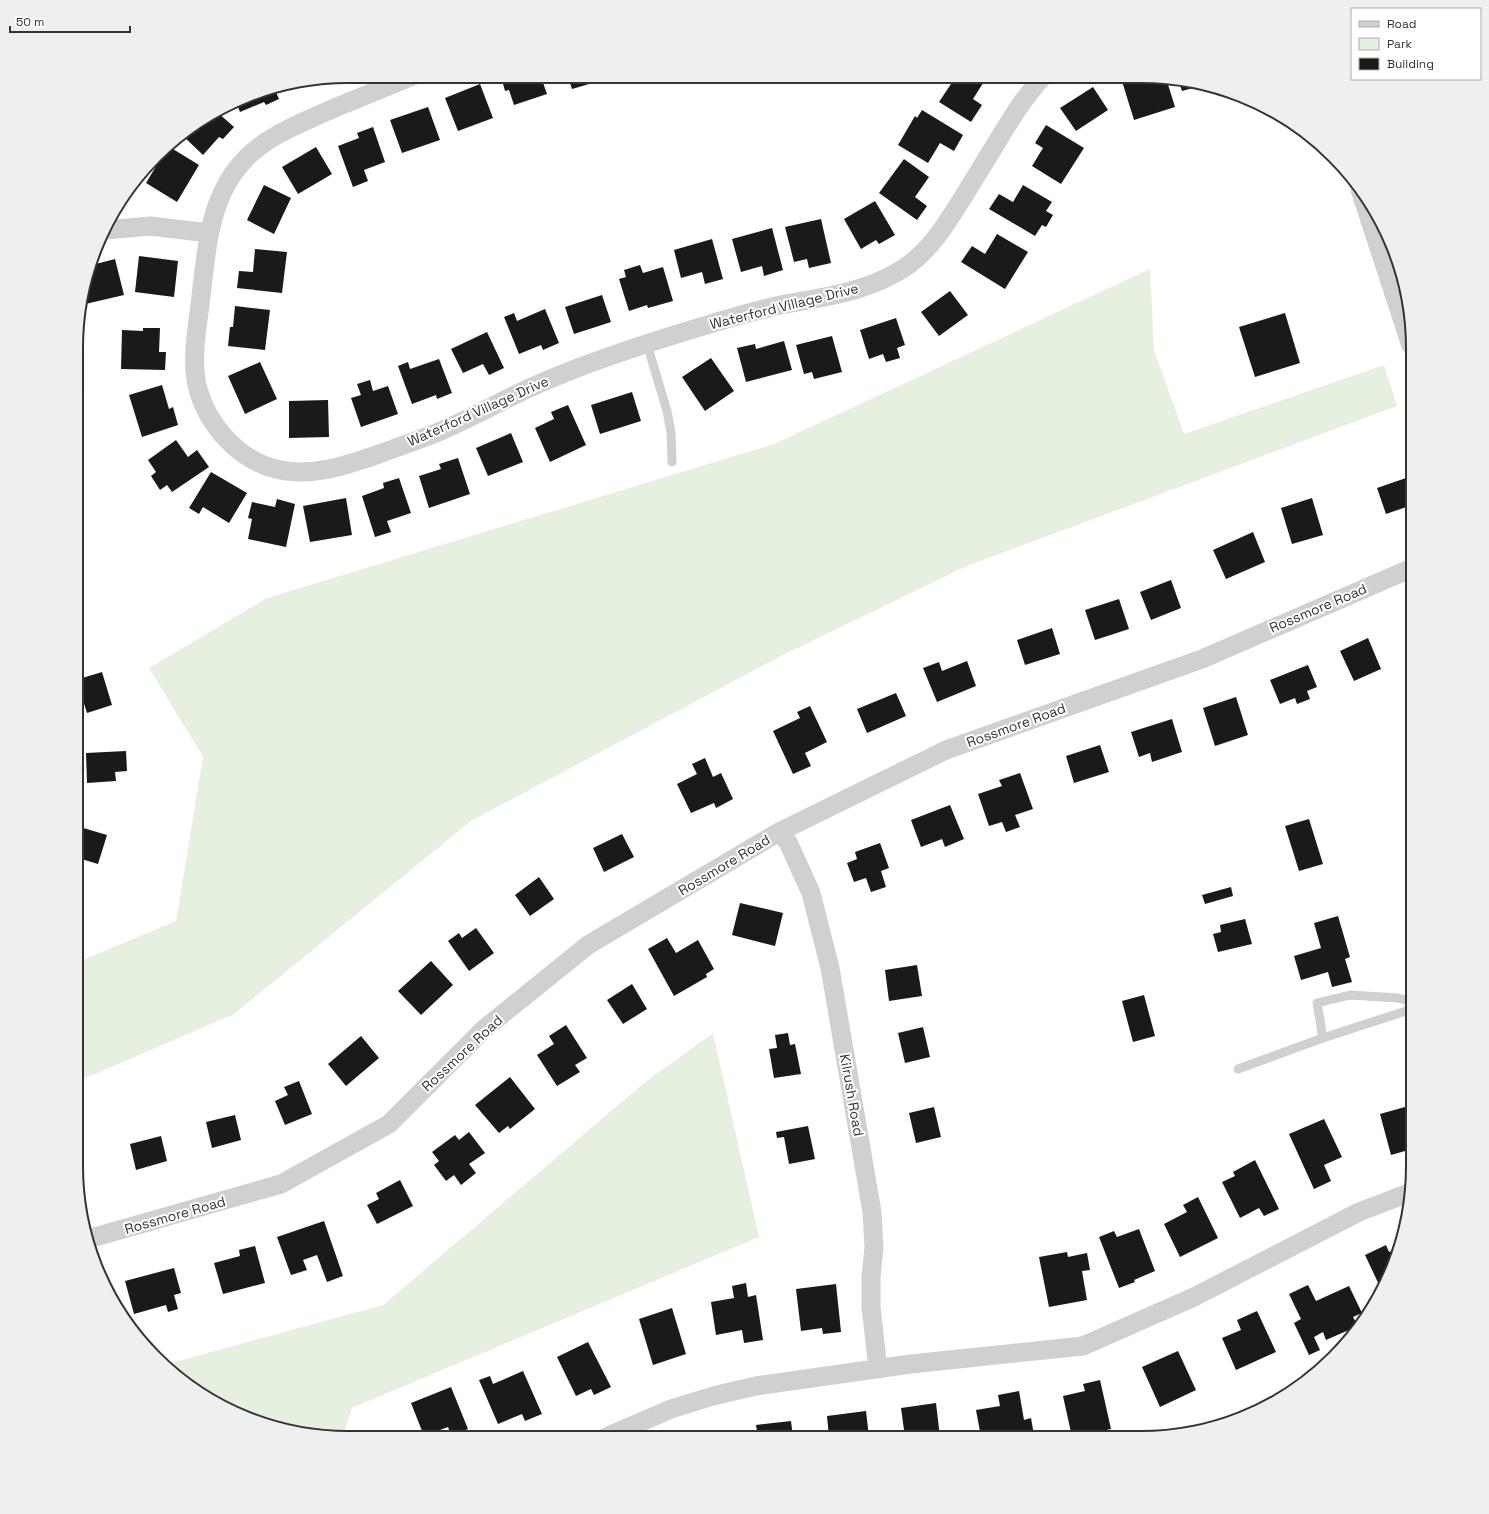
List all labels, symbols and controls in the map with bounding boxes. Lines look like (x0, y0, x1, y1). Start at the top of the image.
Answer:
scale bar (10, 8, 130, 34)
legend (1351, 8, 1481, 80)
text: 50 m (16, 14, 44, 30)
text: Road (1387, 16, 1416, 32)
text: Park (1387, 36, 1412, 52)
text: Building (1387, 56, 1434, 72)
street label: Waterford Village Drive (708, 279, 860, 333)
street label: Waterford Village Drive (405, 372, 551, 450)
street label: Rossmore Road (1267, 579, 1369, 637)
street label: Rossmore Road (964, 699, 1068, 751)
street label: Rossmore Road (675, 830, 773, 900)
street label: Rossmore Road (418, 1011, 506, 1095)
street label: Kilrush Road (836, 1052, 868, 1138)
street label: Rossmore Road (122, 1192, 228, 1238)

